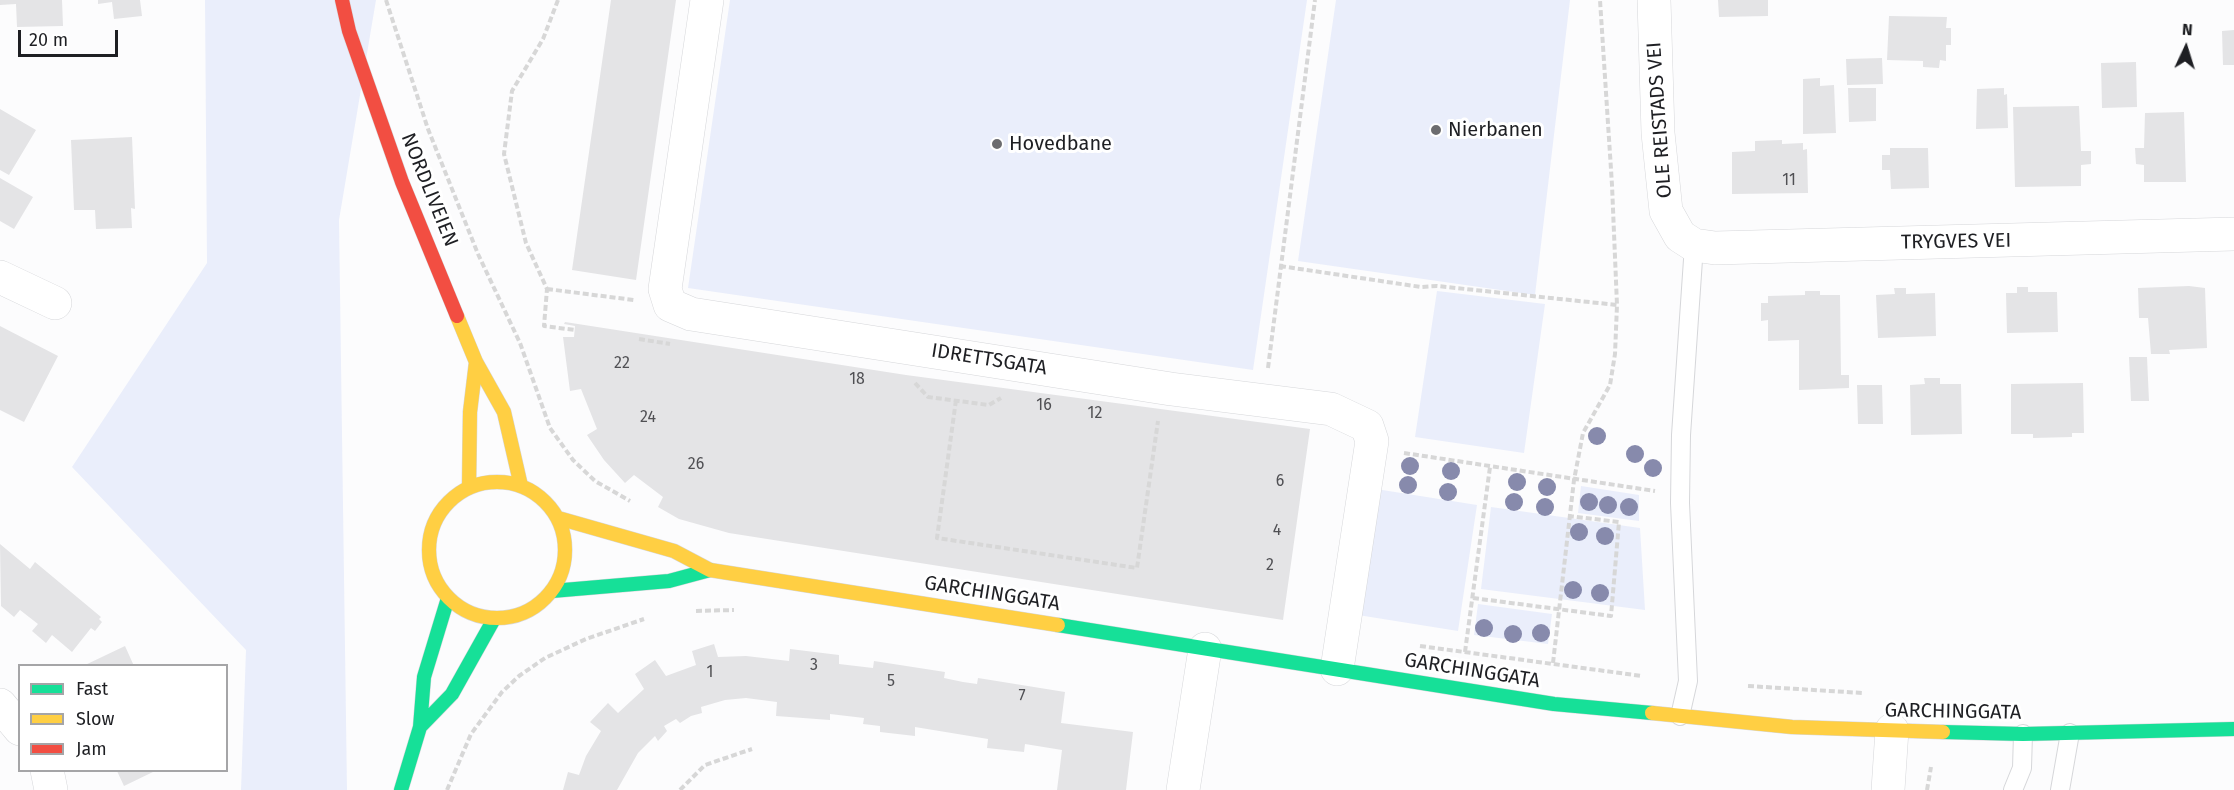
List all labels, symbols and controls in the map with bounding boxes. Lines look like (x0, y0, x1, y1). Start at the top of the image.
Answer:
scale bar (21, 18, 122, 56)
north arrow (2156, 18, 2216, 78)
text: N (2181, 20, 2193, 39)
text: 20 m (29, 29, 68, 51)
street label: OLE REISTADS VEI (1643, 41, 1677, 199)
place label: Nierbanen (1448, 118, 1543, 142)
marker: Nierbanen (1429, 123, 1443, 137)
street label: NORDLIVEIEN (395, 130, 463, 250)
place label: Hovedbane (1009, 132, 1112, 156)
marker: Hovedbane (990, 137, 1004, 151)
house number: 11 (1782, 171, 1796, 191)
street label: TRYGVES VEI (1901, 229, 2011, 255)
street label: IDRETTSGATA (930, 339, 1048, 381)
house number: 22 (614, 354, 630, 374)
house number: 18 (849, 370, 865, 390)
house number: 16 (1036, 396, 1052, 416)
house number: 12 (1088, 404, 1102, 424)
house number: 24 (640, 408, 656, 428)
house number: 26 (688, 455, 704, 475)
house number: 6 (1276, 472, 1284, 492)
house number: 4 (1273, 521, 1281, 541)
house number: 2 (1266, 556, 1274, 576)
street label: GARCHINGGATA (923, 571, 1061, 617)
street label: GARCHINGGATA (1403, 648, 1541, 694)
house number: 3 (810, 656, 818, 676)
house number: 1 (707, 663, 713, 683)
legend (18, 664, 228, 772)
house number: 5 (887, 672, 895, 692)
text: Fast (76, 678, 108, 700)
house number: 7 (1018, 687, 1026, 707)
street label: GARCHINGGATA (1884, 699, 2022, 725)
text: Slow (76, 708, 114, 730)
text: Jam (76, 738, 107, 760)

